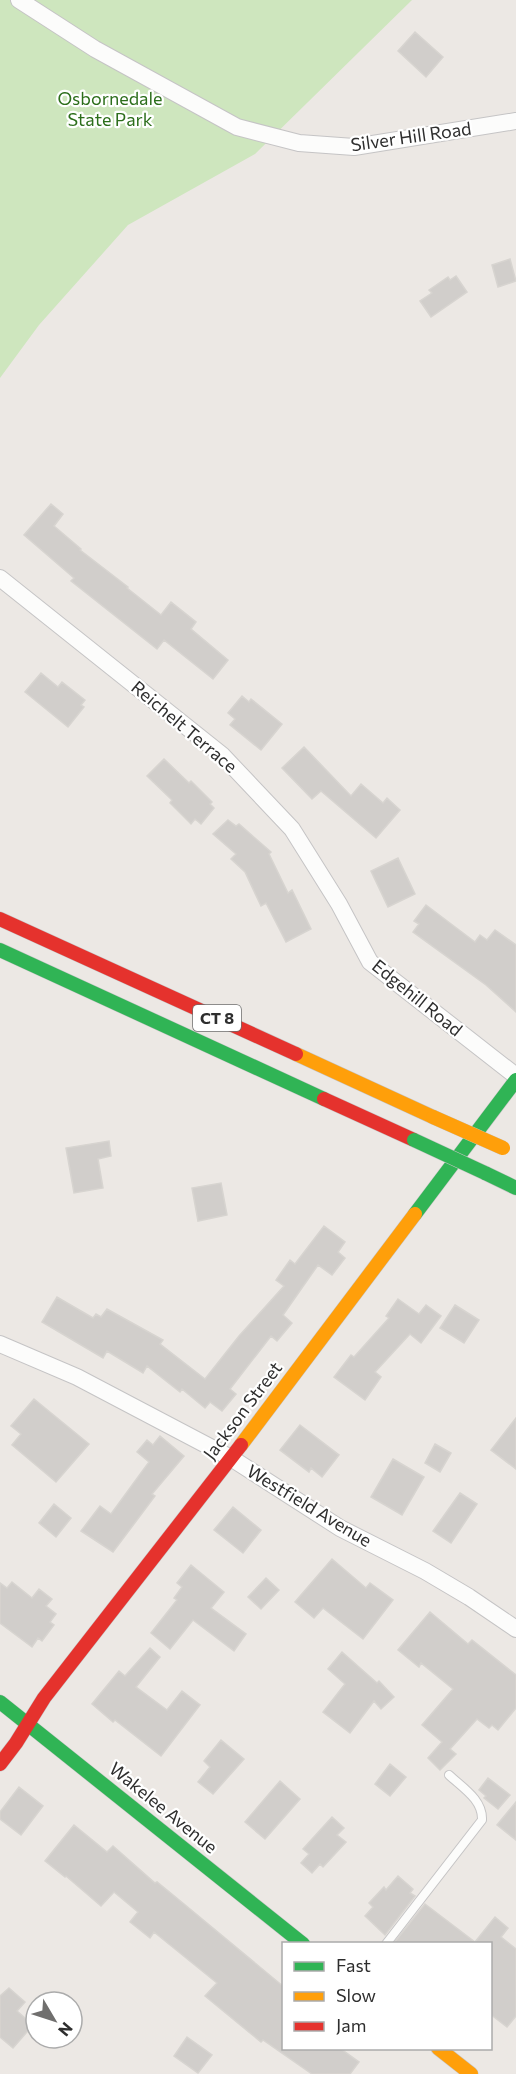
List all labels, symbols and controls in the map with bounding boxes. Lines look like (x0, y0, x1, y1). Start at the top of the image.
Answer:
park label: Osbornedale State Park (57, 87, 163, 130)
street label: Silver Hill Road (349, 117, 473, 155)
street label: Reichelt Terrace (127, 676, 242, 777)
street label: Edgehill Road (368, 954, 467, 1040)
road number: CT 8 (193, 1005, 241, 1031)
street label: Jackson Street (198, 1357, 286, 1464)
street label: Westfield Avenue (243, 1459, 376, 1551)
street label: Wakelee Avenue (105, 1757, 222, 1858)
legend (282, 1942, 492, 2050)
text: Fast (336, 1954, 371, 1976)
text: Slow (336, 1984, 376, 2006)
north arrow (24, 1990, 84, 2050)
text: Jam (336, 2014, 366, 2036)
text: N (55, 2019, 77, 2040)

